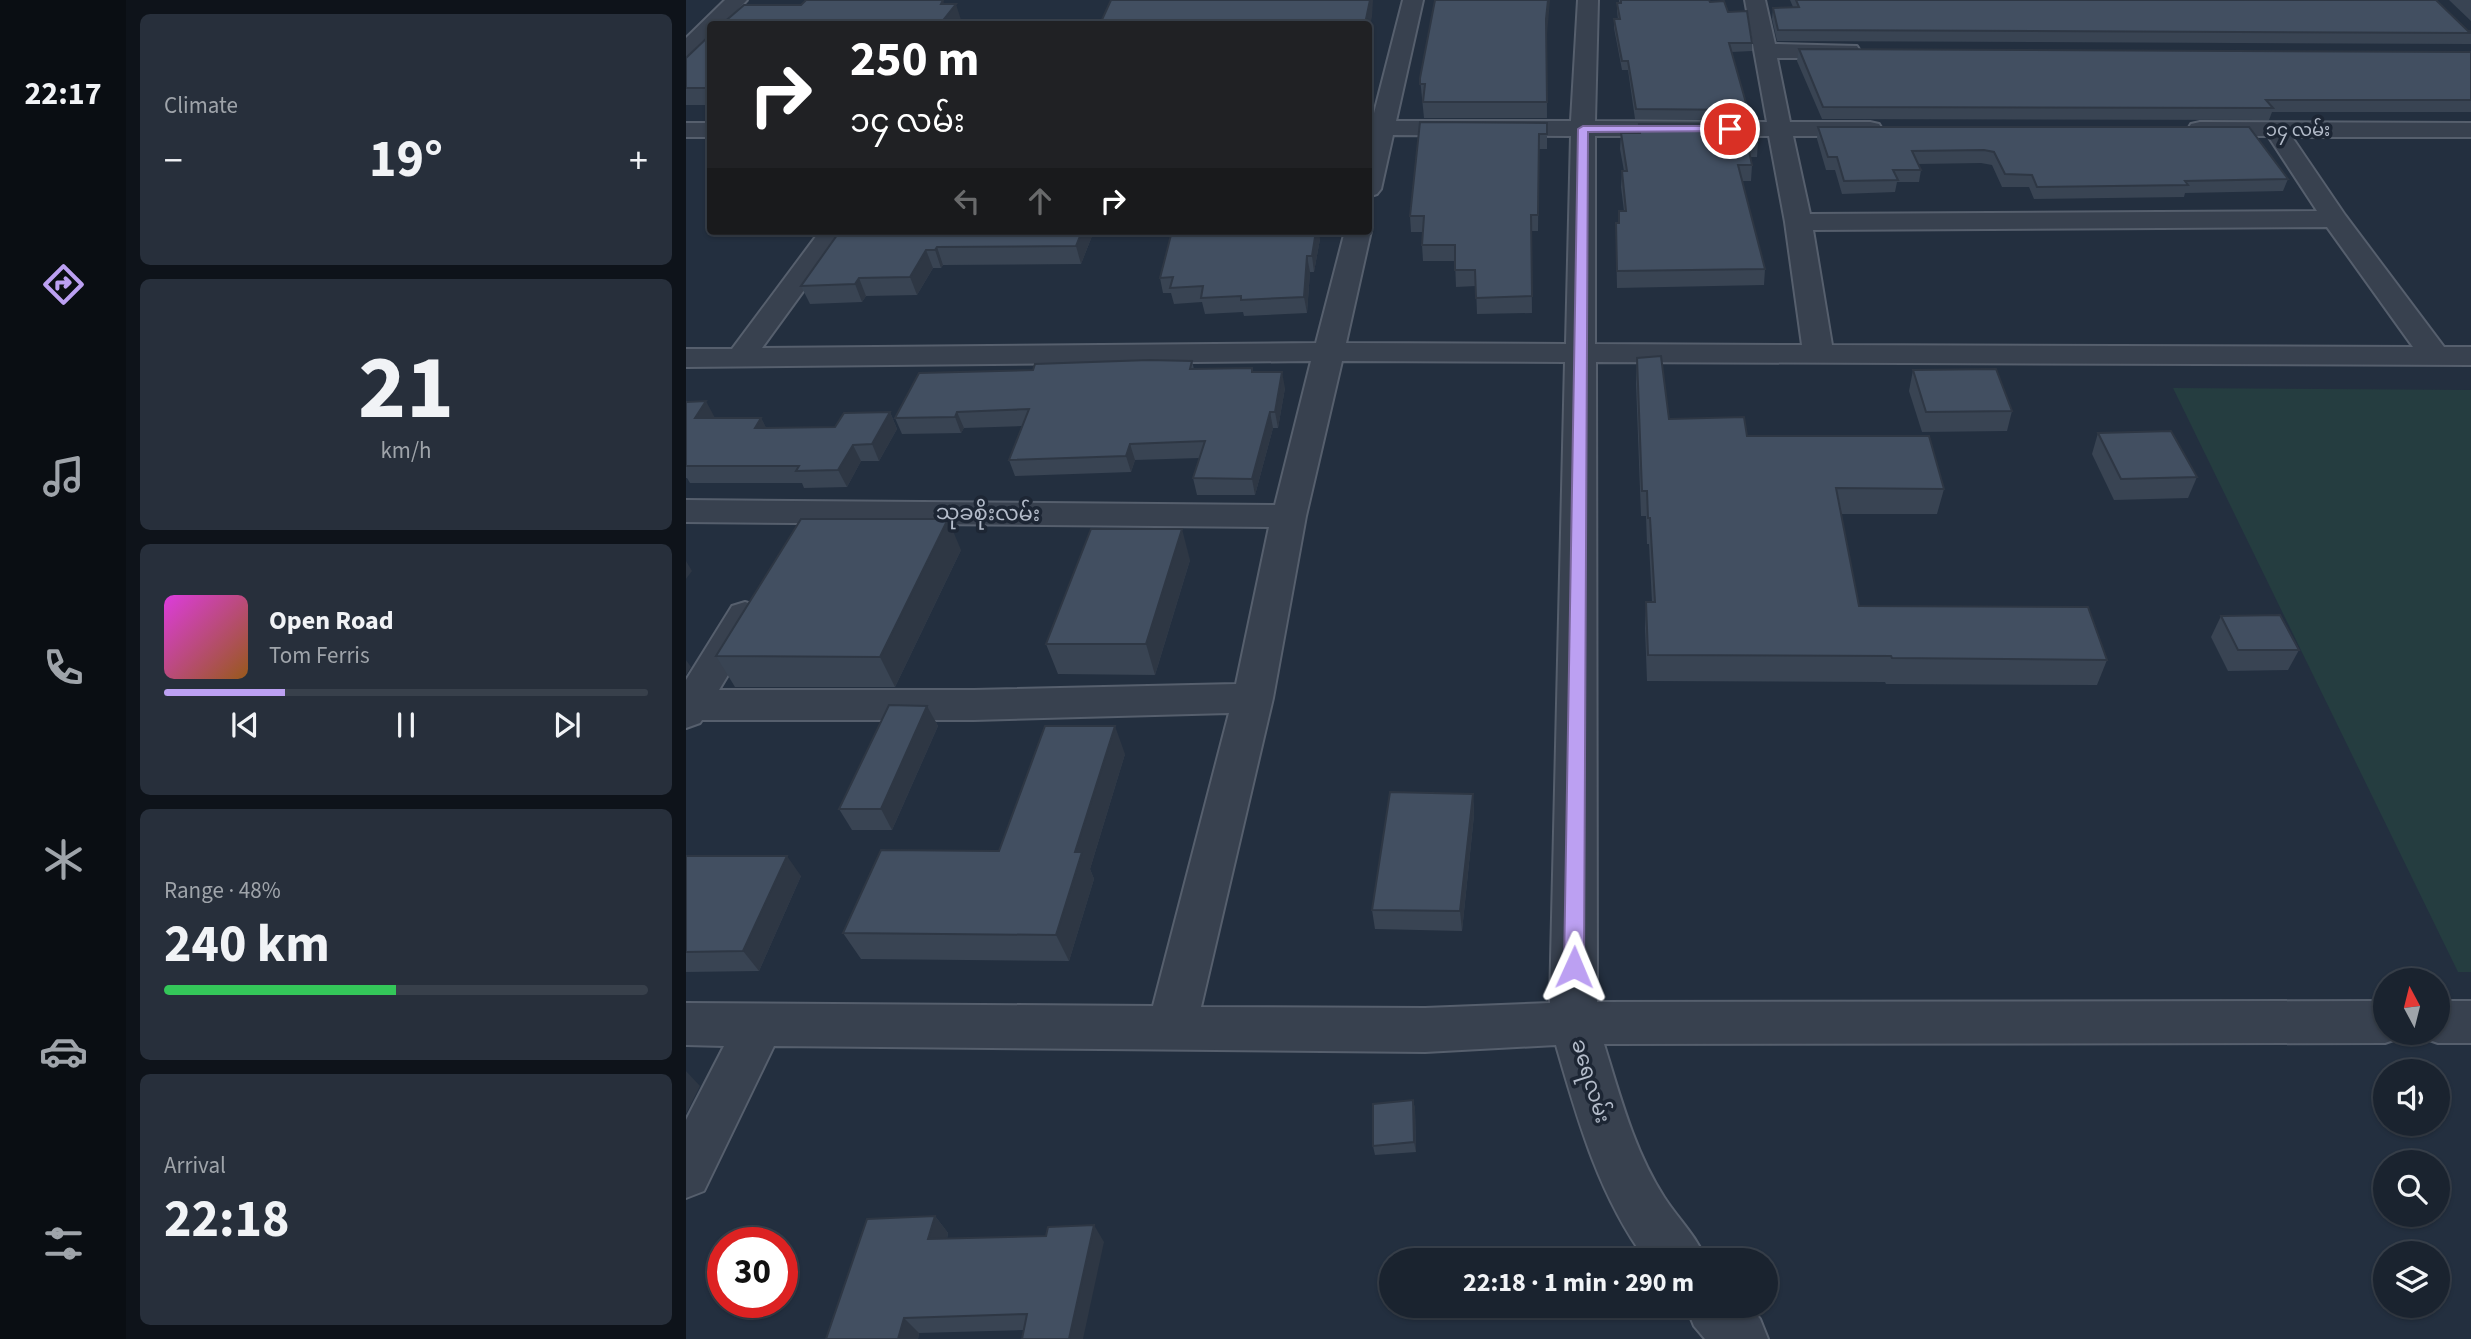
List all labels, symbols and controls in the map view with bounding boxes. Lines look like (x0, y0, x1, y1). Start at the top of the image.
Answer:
text: 250 m (850, 25, 979, 95)
icon: right (735, 49, 826, 140)
text: 22:17 (24, 71, 102, 117)
text: Climate (164, 89, 238, 122)
text: ၁၄ လမ်း (850, 99, 965, 145)
pin (1700, 99, 1760, 159)
icon: arrive (1711, 110, 1749, 148)
street label: ၁၄ လမ်း (2266, 117, 2330, 145)
text: 19° (369, 123, 443, 197)
text: − (164, 134, 183, 188)
text: + (629, 134, 648, 188)
icon: left (948, 182, 986, 220)
icon: ahead (1021, 182, 1059, 220)
icon: right (1094, 182, 1132, 220)
icon: directions (39, 260, 88, 309)
text: 21 (358, 324, 454, 453)
text: km/h (380, 434, 432, 467)
icon: music (39, 452, 88, 501)
street label: သုခစိုးလမ်း (936, 496, 1040, 531)
text: Open Road (269, 602, 394, 639)
text: Tom Ferris (269, 639, 370, 672)
icon: phone (39, 643, 88, 692)
icon: previous (226, 706, 264, 744)
icon: pause (387, 706, 425, 744)
icon: next (548, 706, 586, 744)
icon: climate (39, 835, 88, 884)
text: Range · 48% (164, 874, 281, 907)
text: 240 km (164, 908, 330, 982)
position arrow (1537, 930, 1611, 1004)
north arrow (2373, 968, 2450, 1045)
map controls (2373, 968, 2450, 1318)
icon: car (39, 1027, 88, 1076)
street label: ခရေလမ်း (1562, 1035, 1619, 1127)
button: sound (2373, 1059, 2450, 1136)
text: Arrival (164, 1149, 226, 1182)
button: search (2373, 1150, 2450, 1227)
text: 22:18 (164, 1183, 289, 1257)
icon: filters (39, 1219, 88, 1268)
speed limit sign: 30 (707, 1227, 798, 1318)
button: layers (2373, 1241, 2450, 1318)
text: 22:18 · 1 min · 290 m (1463, 1264, 1694, 1301)

